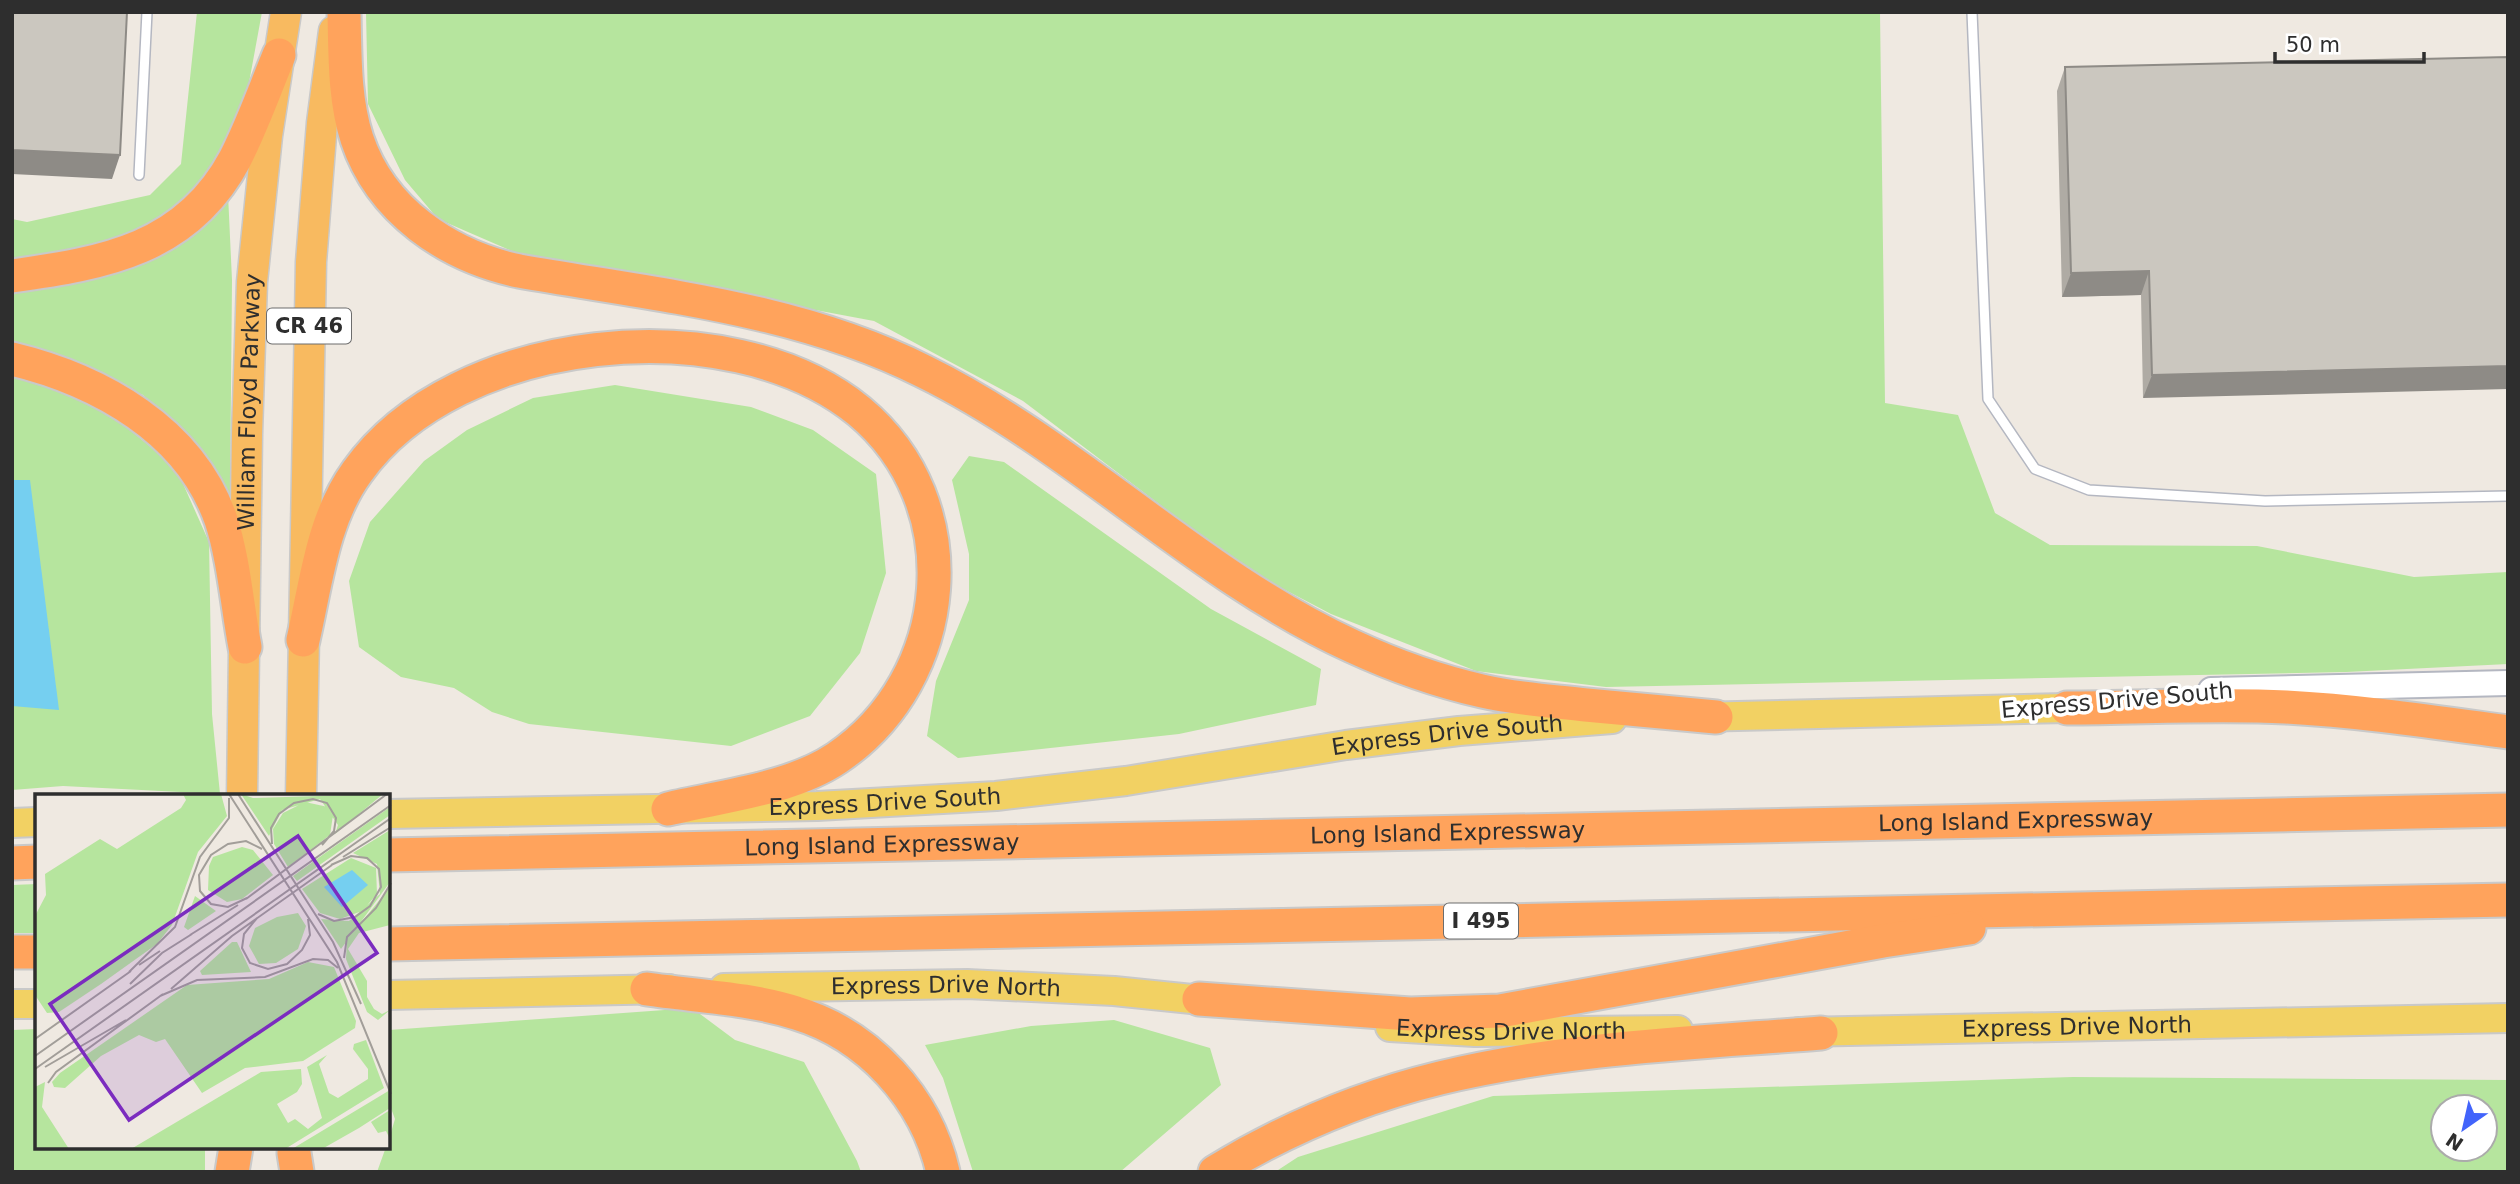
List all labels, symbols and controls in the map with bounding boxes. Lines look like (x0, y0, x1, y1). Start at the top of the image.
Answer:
scale bar (2275, 21, 2424, 65)
text: 50 m (2286, 33, 2340, 57)
street label: William Floyd Parkway (233, 272, 266, 531)
road number: CR 46 (267, 308, 351, 344)
street label: Express Drive South (2000, 677, 2234, 723)
street label: Express Drive South (1330, 710, 1564, 760)
street label: Express Drive South (768, 783, 1002, 820)
inset map (35, 794, 390, 1149)
street label: Long Island Expressway (1878, 805, 2153, 836)
street label: Long Island Expressway (1310, 817, 1586, 848)
street label: Long Island Expressway (744, 829, 1020, 860)
road number: I 495 (1444, 904, 1518, 939)
street label: Express Drive North (831, 971, 1062, 1001)
street label: Express Drive North (1962, 1011, 2192, 1042)
street label: Express Drive North (1395, 1014, 1626, 1045)
north arrow (2429, 1093, 2499, 1163)
text: N (2442, 1129, 2467, 1156)

